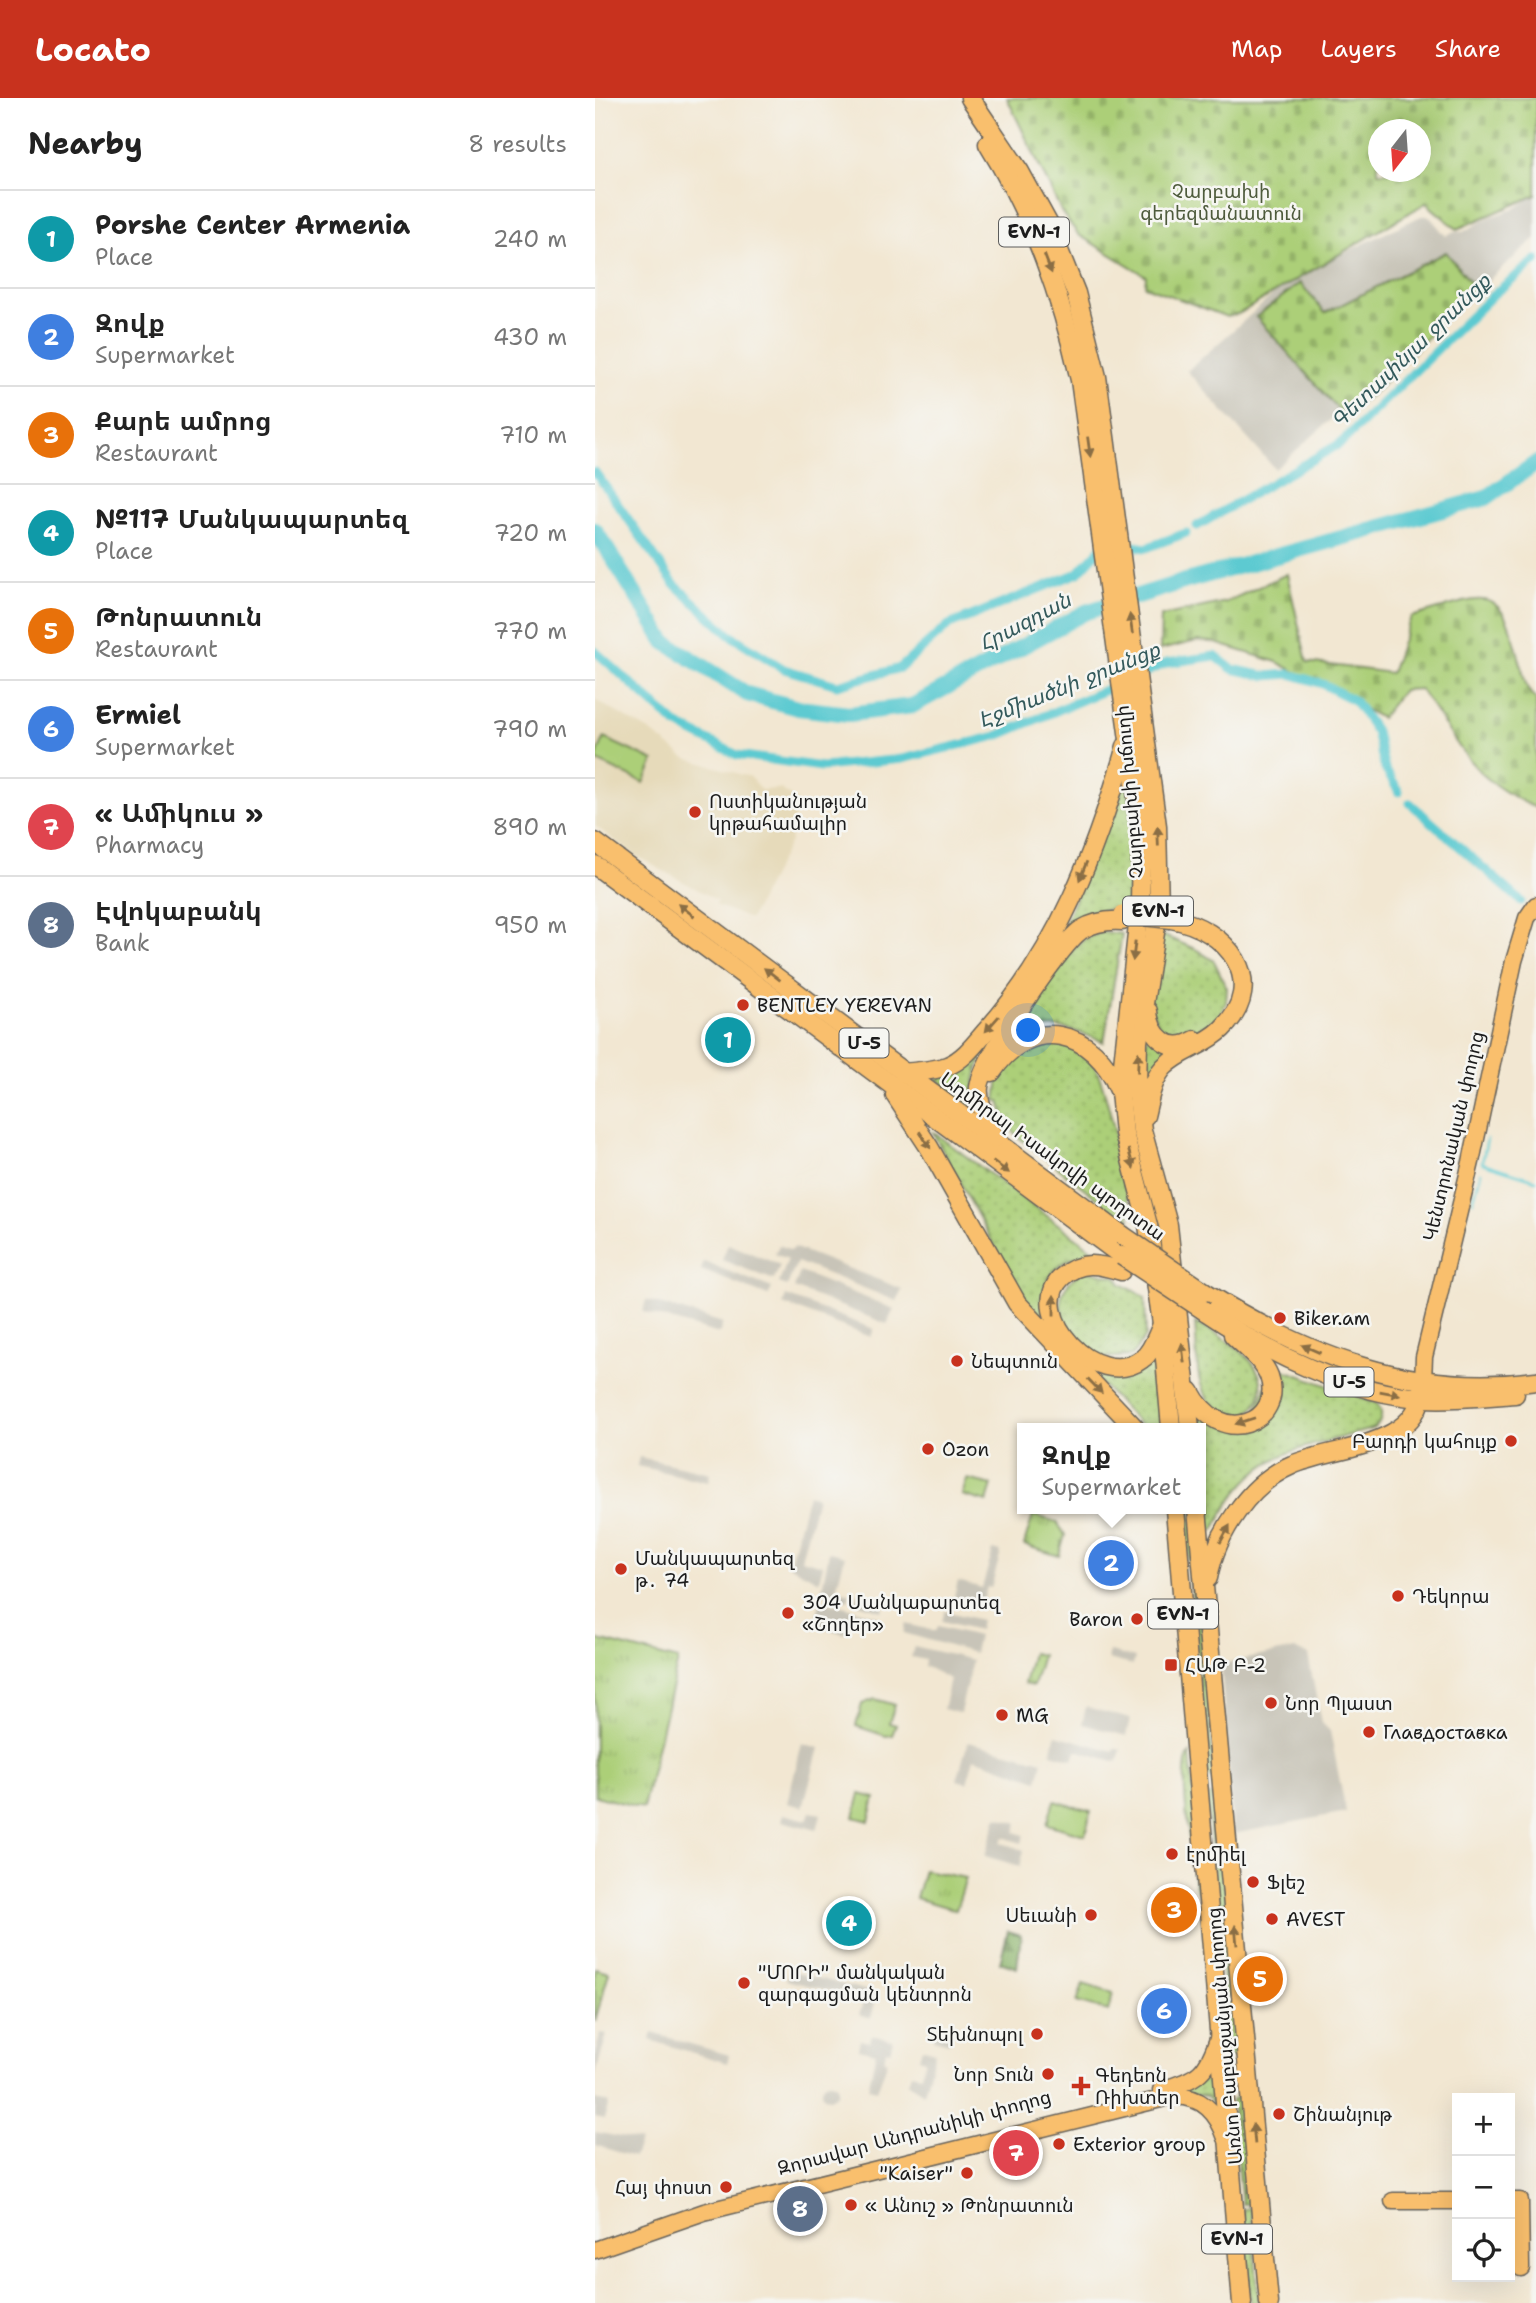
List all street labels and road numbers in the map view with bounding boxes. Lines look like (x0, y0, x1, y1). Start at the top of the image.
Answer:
road number: EVN-1 (999, 217, 1069, 246)
street label: Չարբախի խճուղի (1109, 704, 1150, 880)
road number: EVN-1 (1123, 896, 1193, 926)
road number: Մ-5 (839, 1028, 889, 1058)
street label: Կենտրոնական փողոց (1417, 1029, 1490, 1244)
street label: Ադմիրալ Իսակովի պողոտա (935, 1066, 1170, 1246)
road number: Մ-5 (1325, 1367, 1373, 1396)
road number: EVN-1 (1148, 1600, 1218, 1629)
street label: Առնո Բաբաջանյան փողոց (1201, 1906, 1248, 2166)
street label: Զորավար Անդրանիկի փողոց (775, 2084, 1054, 2181)
road number: EVN-1 (1202, 2224, 1272, 2253)

